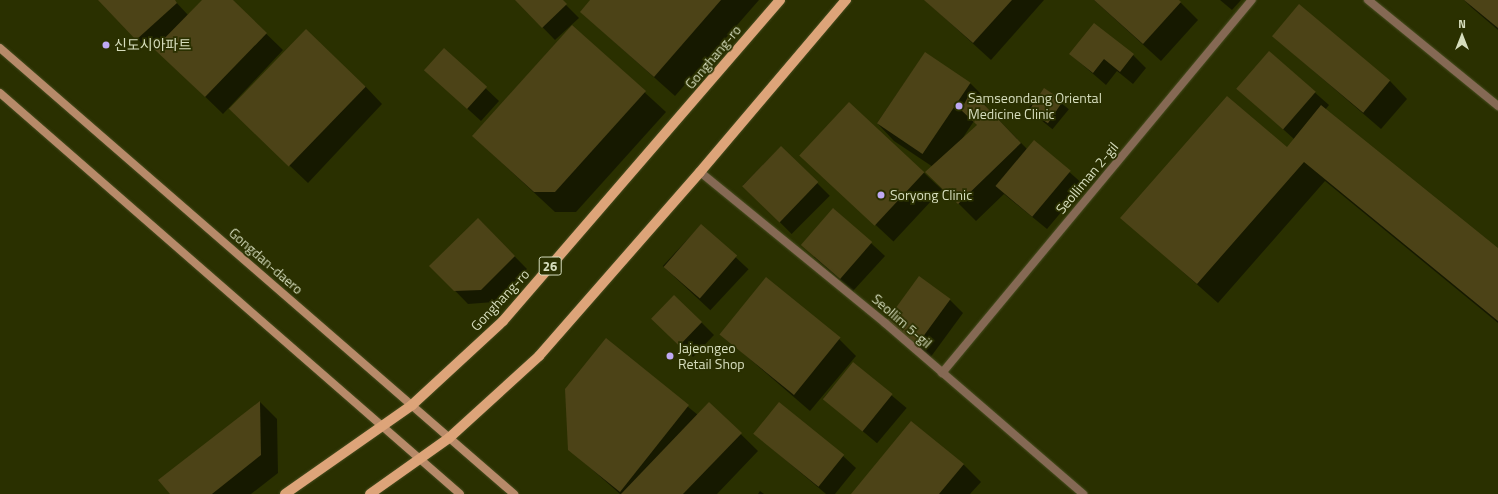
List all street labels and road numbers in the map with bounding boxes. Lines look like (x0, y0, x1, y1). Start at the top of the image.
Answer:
street label: Gonghang-ro (681, 22, 745, 92)
street label: Seolliman 2-gil (1052, 139, 1122, 217)
street label: Gongdan-daero (226, 224, 306, 298)
road number: 26 (538, 255, 562, 277)
street label: Gonghang-ro (467, 266, 533, 334)
street label: Seollim 5-gil (869, 290, 935, 352)

